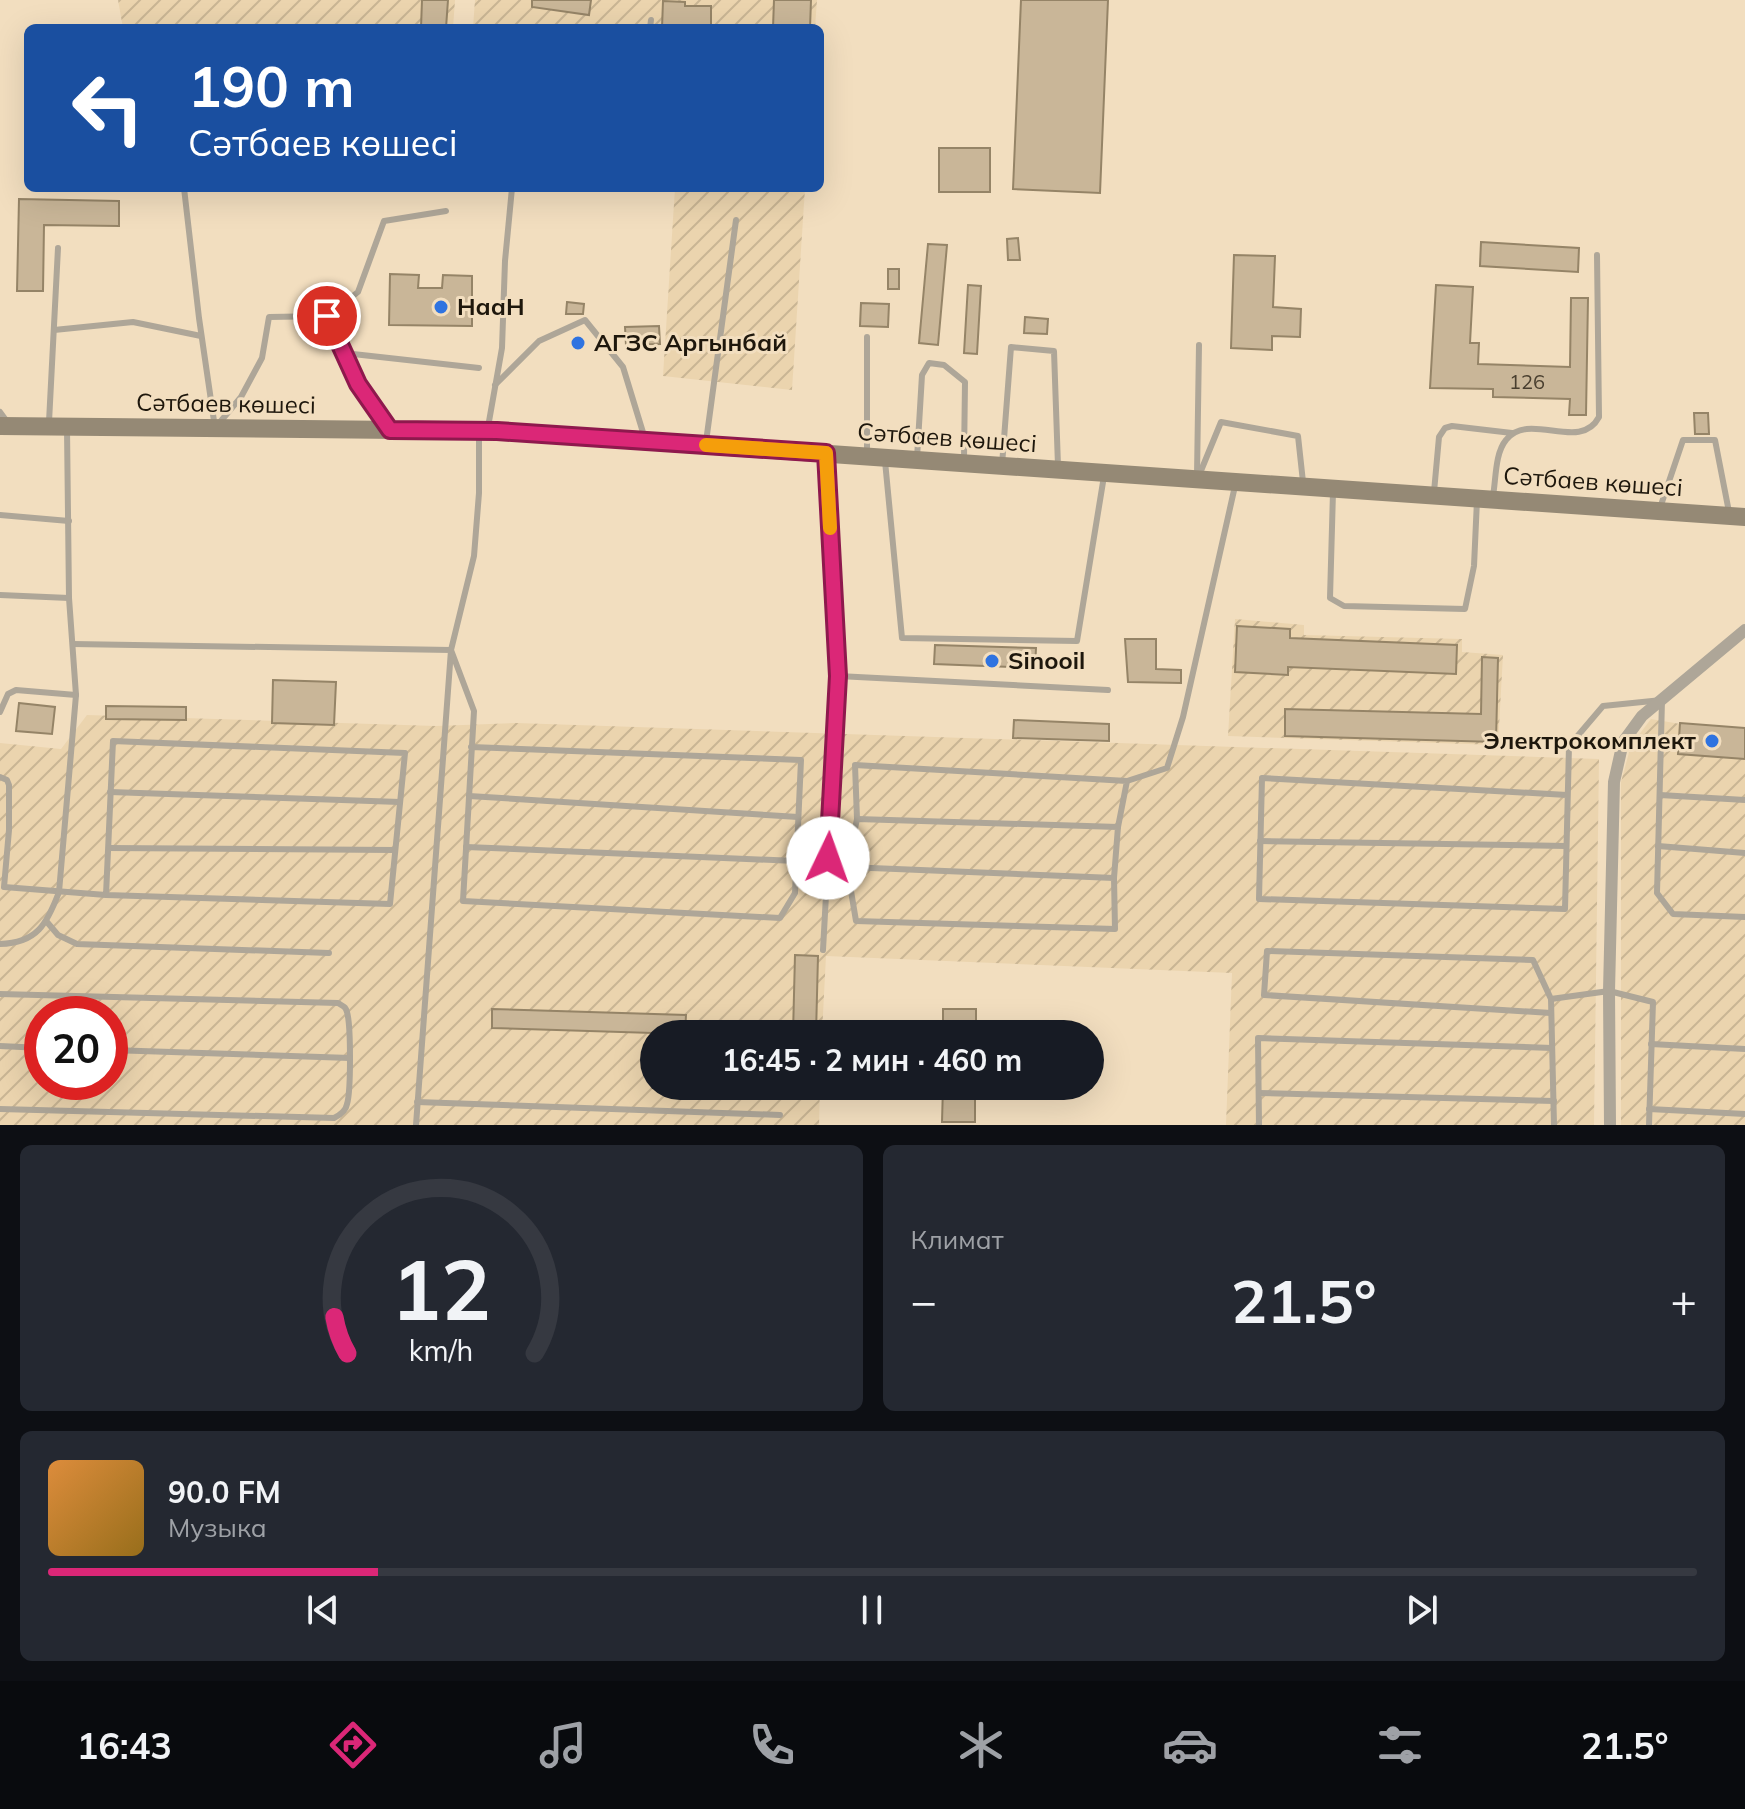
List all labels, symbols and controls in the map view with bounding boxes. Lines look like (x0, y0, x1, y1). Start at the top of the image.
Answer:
text: 190 m (188, 51, 355, 121)
icon: left (56, 56, 160, 160)
text: Сәтбаев көшесі (188, 120, 458, 165)
pin (293, 282, 361, 350)
place label: НааН (457, 291, 525, 321)
icon: arrive (305, 294, 349, 338)
marker: НааН (432, 298, 450, 316)
place label: АГЗС Аргынбай (594, 327, 787, 357)
marker: АГЗС Аргынбай (569, 334, 587, 352)
house number: 126 (1509, 369, 1545, 394)
street label: Сәтбаев көшесі (136, 386, 316, 420)
street label: Сәтбаев көшесі (856, 416, 1038, 458)
street label: Сәтбаев көшесі (1502, 460, 1684, 502)
place label: Sinooil (1008, 645, 1085, 675)
marker: Sinooil (983, 652, 1001, 670)
place label: Электрокомплект (1483, 725, 1696, 755)
marker: Электрокомплект (1703, 732, 1721, 750)
position arrow (786, 816, 870, 900)
speed limit sign: 20 (24, 996, 128, 1100)
text: 16:45 · 2 мин · 460 m (722, 1041, 1022, 1079)
text: Климат (911, 1223, 1004, 1256)
text: 12 (391, 1236, 491, 1341)
text: 21.5° (1231, 1263, 1377, 1338)
text: − (911, 1273, 937, 1328)
text: + (1671, 1273, 1697, 1328)
text: km/h (409, 1332, 474, 1368)
text: 90.0 FM (168, 1473, 281, 1511)
text: Музыка (168, 1511, 267, 1544)
icon: previous (301, 1588, 345, 1632)
icon: pause (850, 1588, 894, 1632)
icon: next (1400, 1588, 1444, 1632)
icon: directions (325, 1717, 381, 1773)
icon: music (535, 1717, 591, 1773)
icon: phone (744, 1717, 800, 1773)
icon: climate (953, 1717, 1009, 1773)
icon: car (1162, 1717, 1218, 1773)
icon: filters (1372, 1717, 1428, 1773)
text: 16:43 (77, 1723, 172, 1768)
text: 21.5° (1581, 1723, 1668, 1768)

